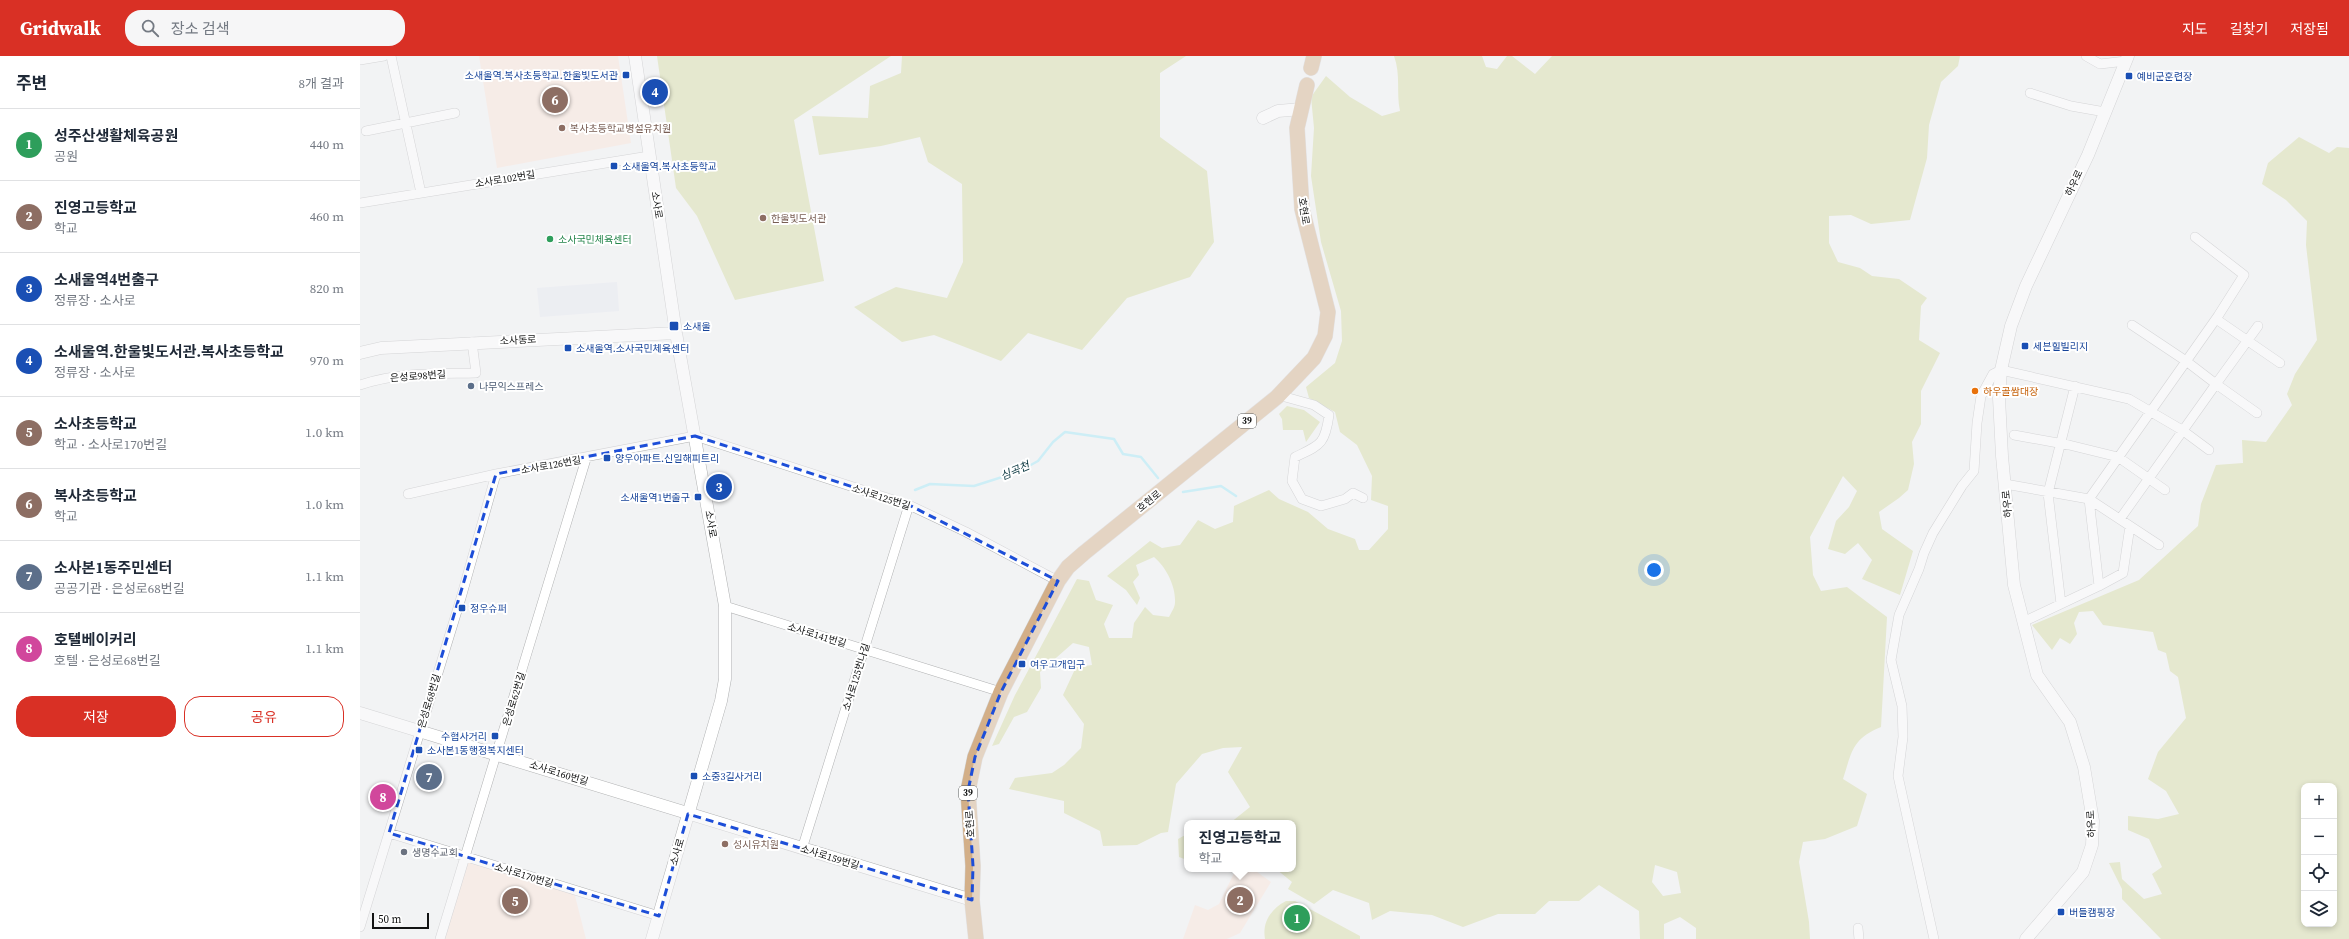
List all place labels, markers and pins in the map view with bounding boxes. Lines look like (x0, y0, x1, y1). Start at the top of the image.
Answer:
place label: 소새울역.복사초등학교.한울빛도서관 (465, 69, 619, 82)
marker: 소새울역.복사초등학교.한울빛도서관 (621, 70, 631, 80)
place label: 예비군훈련장 (2137, 70, 2192, 83)
marker: 예비군훈련장 (2124, 71, 2134, 81)
pin: 4 (642, 77, 668, 107)
pin: 6 (542, 85, 568, 115)
place label: 복사초등학교병설유치원 (570, 122, 671, 135)
marker: 복사초등학교병설유치원 (557, 123, 567, 133)
place label: 소새울역.복사초등학교 (622, 160, 717, 173)
marker: 소새울역.복사초등학교 (609, 161, 619, 171)
place label: 한울빛도서관 (771, 212, 827, 225)
marker: 한울빛도서관 (758, 213, 768, 223)
place label: 소사국민체육센터 (558, 233, 632, 246)
marker: 소사국민체육센터 (545, 234, 555, 244)
marker: 소새울 (668, 320, 680, 332)
place label: 소새울 (683, 320, 711, 333)
place label: 세븐힐빌리지 (2033, 340, 2088, 353)
marker: 세븐힐빌리지 (2020, 341, 2030, 351)
place label: 소새울역.소사국민체육센터 (576, 342, 689, 355)
marker: 소새울역.소사국민체육센터 (563, 343, 573, 353)
place label: 나무익스프레스 (479, 380, 543, 393)
marker: 나무익스프레스 (466, 381, 476, 391)
place label: 하우골쌈대장 (1983, 385, 2038, 398)
marker: 하우골쌈대장 (1970, 386, 1980, 396)
place label: 양우아파트.신일해피트리 (615, 452, 719, 465)
marker: 양우아파트.신일해피트리 (602, 453, 612, 463)
pin: 3 (706, 472, 732, 502)
place label: 소새울역1번출구 (621, 491, 690, 504)
marker: 소새울역1번출구 (693, 492, 703, 502)
place label: 정우슈퍼 (470, 602, 507, 615)
marker: 정우슈퍼 (457, 603, 467, 613)
place label: 여우고개입구 (1030, 658, 1085, 671)
marker: 여우고개입구 (1017, 659, 1027, 669)
place label: 수협사거리 (441, 730, 487, 743)
marker: 수협사거리 (490, 731, 500, 741)
place label: 소사본1동행정복지센터 (427, 744, 524, 757)
marker: 소사본1동행정복지센터 (414, 745, 424, 755)
pin: 7 (416, 762, 442, 792)
place label: 소중3길사거리 (702, 770, 762, 783)
marker: 소중3길사거리 (689, 771, 699, 781)
pin: 8 (370, 782, 396, 812)
place label: 성시유치원 (733, 838, 779, 851)
marker: 성시유치원 (720, 839, 730, 849)
place label: 생명수교회 (412, 846, 458, 859)
marker: 생명수교회 (399, 847, 409, 857)
pin: 2 (1227, 885, 1253, 915)
pin: 5 (502, 886, 528, 916)
pin: 1 (1284, 903, 1310, 933)
place label: 버들캠핑장 (2069, 906, 2115, 919)
marker: 버들캠핑장 (2056, 907, 2066, 917)

